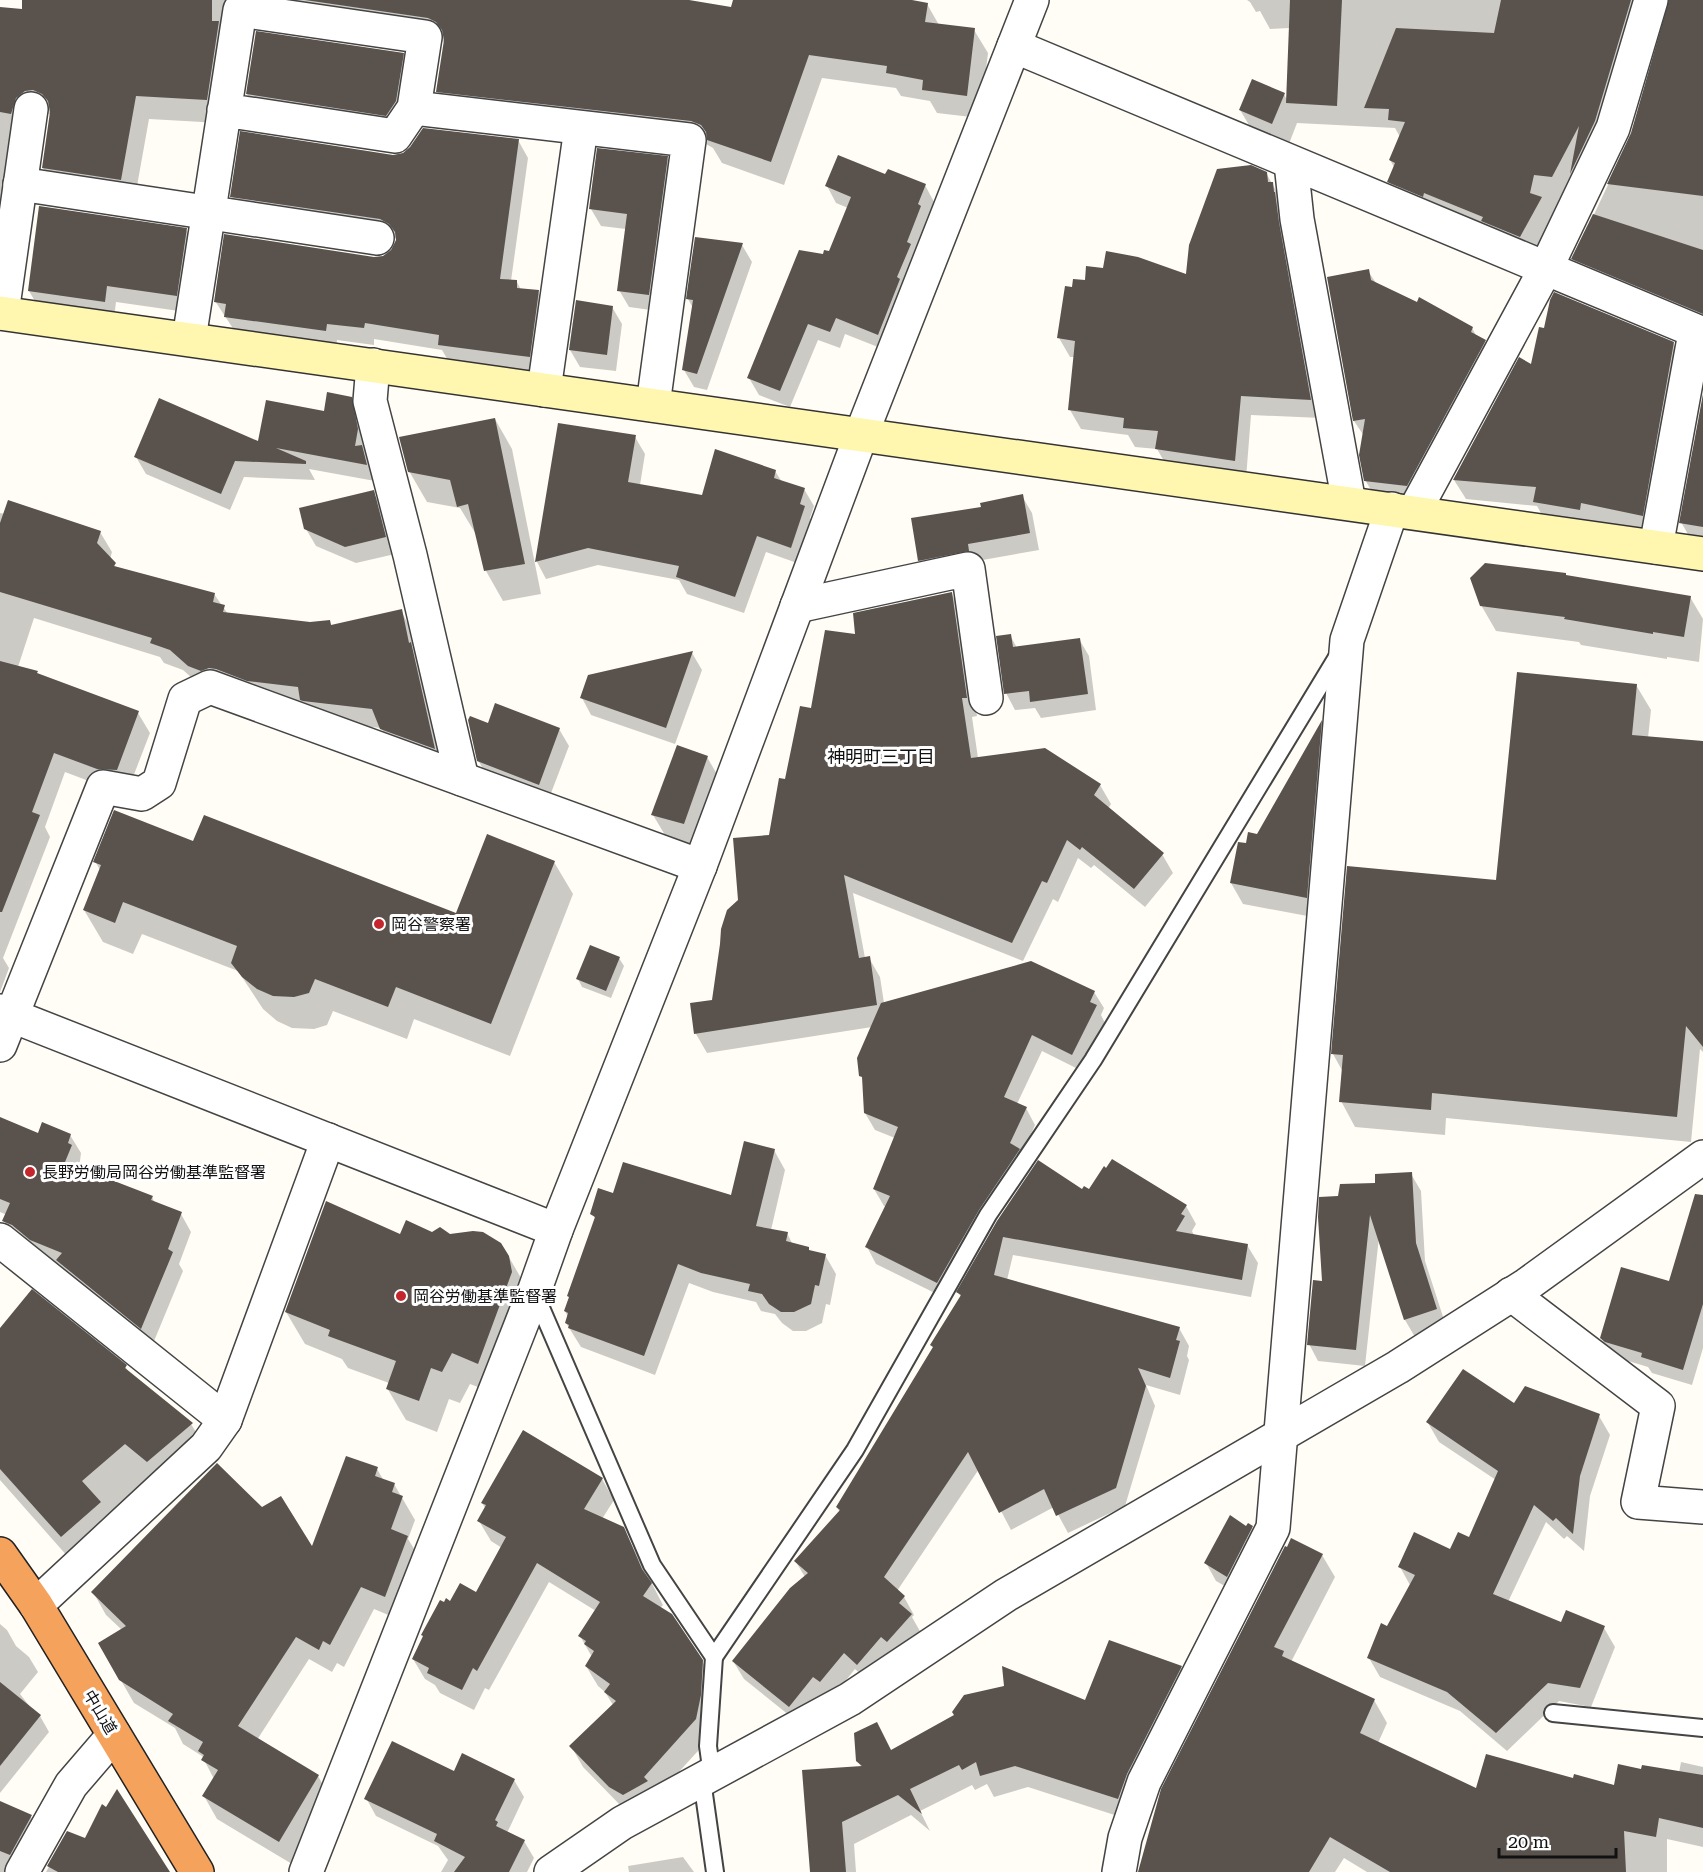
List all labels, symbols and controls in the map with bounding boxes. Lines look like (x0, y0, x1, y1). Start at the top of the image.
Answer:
district label: 神明町三丁目 (827, 746, 935, 767)
place label: 岡谷警察署 (391, 915, 471, 934)
marker: 岡谷警察署 (372, 917, 386, 931)
place label: 長野労働局岡谷労働基準監督署 (42, 1163, 266, 1182)
marker: 長野労働局岡谷労働基準監督署 (23, 1165, 37, 1179)
place label: 岡谷労働基準監督署 (413, 1287, 557, 1306)
marker: 岡谷労働基準監督署 (394, 1289, 408, 1303)
street label: 中山道 (79, 1687, 121, 1737)
scale bar (1499, 1821, 1616, 1859)
text: 20 m (1508, 1831, 1549, 1852)

